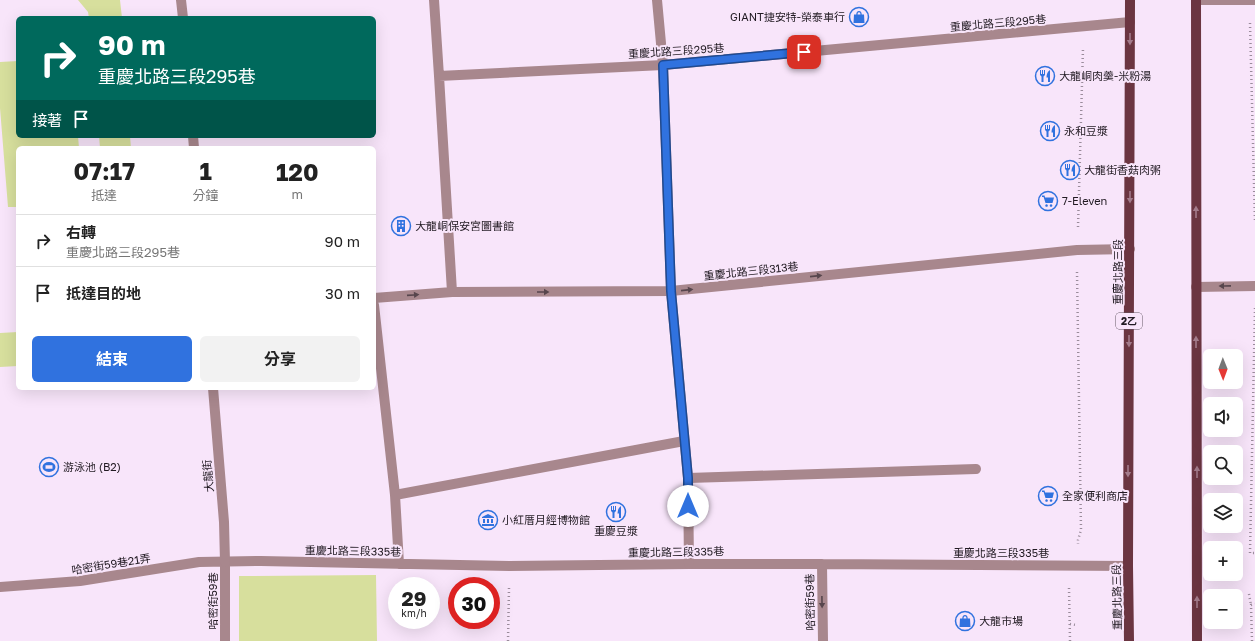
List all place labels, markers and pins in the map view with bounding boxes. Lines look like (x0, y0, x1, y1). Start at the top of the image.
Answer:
shop icon: GIANT捷安特-榮泰車行 (848, 6, 870, 28)
place label: GIANT捷安特-榮泰車行 (730, 10, 845, 23)
pin (787, 35, 821, 69)
restaurant icon: 大龍峒肉羹-米粉湯 (1034, 65, 1056, 87)
place label: 大龍峒肉羹-米粉湯 (1059, 69, 1151, 82)
restaurant icon: 永和豆漿 (1039, 120, 1061, 142)
place label: 永和豆漿 (1064, 124, 1108, 137)
restaurant icon: 大龍街香菇肉粥 (1059, 159, 1081, 181)
place label: 大龍街香菇肉粥 (1084, 163, 1161, 176)
supermarket icon: 7-Eleven (1037, 190, 1059, 212)
place label: 7-Eleven (1062, 194, 1107, 207)
building icon: 大龍峒保安宮圖書館 (390, 215, 412, 237)
place label: 大龍峒保安宮圖書館 (415, 219, 514, 232)
sports icon: 游泳池 (B2) (38, 456, 60, 478)
place label: 游泳池 (B2) (63, 460, 121, 473)
supermarket icon: 全家便利商店 (1037, 485, 1059, 507)
place label: 全家便利商店 (1062, 489, 1128, 502)
restaurant icon: 重慶豆漿 (605, 501, 627, 523)
museum icon: 小紅厝月經博物館 (477, 509, 499, 531)
place label: 小紅厝月經博物館 (502, 513, 590, 526)
place label: 重慶豆漿 (594, 524, 638, 537)
shop icon: 大龍市場 (954, 610, 976, 632)
place label: 大龍市場 (979, 614, 1023, 627)

